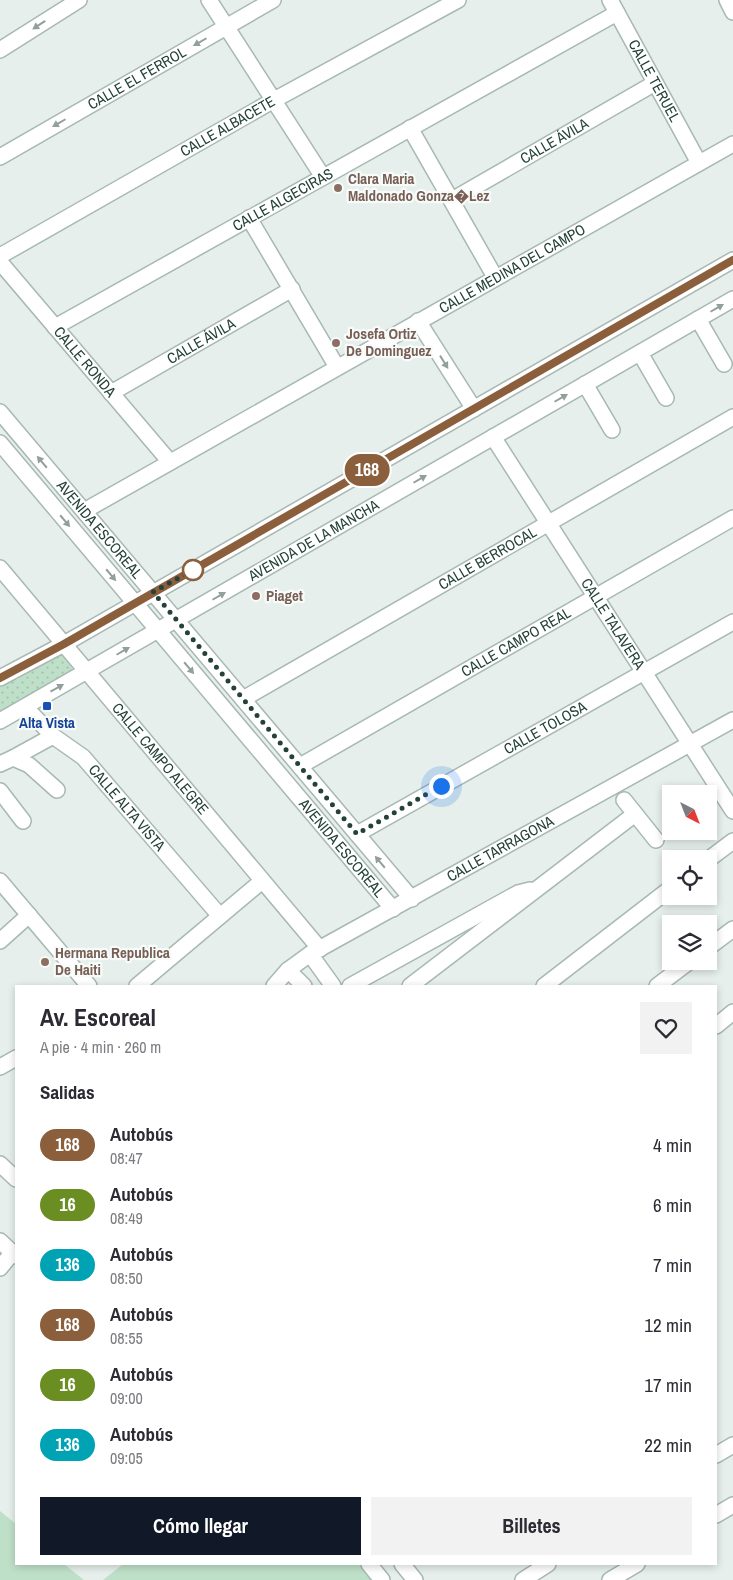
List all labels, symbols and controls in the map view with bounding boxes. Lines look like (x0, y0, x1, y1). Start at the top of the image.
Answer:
one-way arrow (33, 20, 46, 30)
street label: CALLE TERUEL (624, 36, 686, 126)
one-way arrow (193, 37, 206, 46)
street label: CALLE EL FERROL (84, 41, 190, 114)
street label: CALLE ALBACETE (176, 91, 279, 161)
street label: CALLE ÁVILA (516, 112, 593, 169)
one-way arrow (52, 119, 67, 127)
street label: CALLE ALGECIRAS (228, 163, 337, 236)
place label: Clara Maria Maldonado Gonza�Lez (348, 168, 489, 206)
marker: Clara Maria Maldonado Gonza�Lez (332, 182, 344, 194)
street label: CALLE MEDINA DEL CAMPO (435, 219, 589, 318)
one-way arrow (710, 304, 723, 313)
street label: CALLE ÁVILA (163, 312, 240, 369)
street label: CALLE RONDA (49, 322, 122, 402)
place label: Josefa Ortiz De Dominguez (346, 323, 431, 361)
marker: Josefa Ortiz De Dominguez (330, 337, 342, 349)
one-way arrow (440, 355, 449, 368)
one-way arrow (554, 394, 567, 403)
line badge: 168 (338, 454, 396, 486)
one-way arrow (37, 455, 48, 468)
text: 168 (355, 457, 379, 482)
street label: AVENIDA ESCOREAL (51, 475, 148, 583)
one-way arrow (413, 475, 427, 484)
street label: AVENIDA DE LA MANCHA (243, 494, 383, 586)
one-way arrow (60, 514, 71, 527)
street label: CALLE BERROCAL (434, 521, 540, 594)
unlabelled marker (182, 559, 204, 581)
one-way arrow (105, 568, 116, 581)
street label: CALLE TALAVERA (576, 574, 651, 674)
place label: Piaget (266, 585, 303, 606)
marker: Piaget (250, 590, 262, 602)
one-way arrow (212, 591, 225, 600)
street label: CALLE CAMPO REAL (457, 602, 575, 682)
one-way arrow (116, 647, 129, 656)
one-way arrow (184, 661, 195, 674)
one-way arrow (51, 684, 64, 693)
street label: CALLE TOLOSA (500, 695, 591, 759)
street label: CALLE CAMPO ALEGRE (107, 698, 214, 819)
marker: Alta Vista (41, 700, 53, 712)
place label: Alta Vista (19, 712, 75, 733)
street label: CALLE ALTA VISTA (84, 760, 171, 856)
your location (429, 774, 454, 799)
north arrow (662, 785, 718, 840)
map controls (662, 785, 717, 970)
street label: AVENIDA ESCOREAL (294, 793, 390, 902)
street label: CALLE TARRAGONA (443, 810, 558, 886)
button: locate (662, 850, 717, 905)
one-way arrow (375, 855, 386, 868)
button: layers (662, 915, 717, 970)
place label: Hermana Republica De Haiti (55, 942, 170, 980)
marker: Hermana Republica De Haiti (39, 956, 51, 968)
text: Av. Escoreal (40, 1001, 156, 1033)
button: heart (640, 1002, 692, 1054)
text: A pie · 4 min · 260 m (40, 1036, 161, 1058)
text: Salidas (40, 1079, 95, 1105)
text: Autobús (110, 1121, 173, 1147)
text: 168 (55, 1132, 80, 1157)
text: 4 min (653, 1132, 692, 1158)
text: 08:47 (110, 1147, 143, 1169)
text: Autobús (110, 1181, 173, 1207)
text: 16 (59, 1192, 76, 1217)
text: 6 min (653, 1192, 692, 1218)
text: 08:49 (110, 1207, 143, 1229)
text: Autobús (110, 1241, 173, 1267)
text: 136 (55, 1252, 80, 1277)
text: 7 min (653, 1252, 692, 1278)
text: 08:50 (110, 1267, 143, 1289)
text: Autobús (110, 1301, 173, 1327)
text: 168 (55, 1312, 80, 1337)
text: 12 min (644, 1312, 692, 1338)
text: 08:55 (110, 1327, 143, 1349)
text: Autobús (110, 1361, 173, 1387)
text: 16 (59, 1372, 76, 1397)
text: 17 min (644, 1372, 692, 1398)
text: 09:00 (110, 1387, 143, 1409)
text: Autobús (110, 1421, 173, 1447)
text: 136 (55, 1432, 80, 1457)
text: 22 min (644, 1432, 692, 1458)
text: 09:05 (110, 1447, 143, 1469)
button: Cómo llegar (40, 1497, 361, 1555)
button: Billetes (371, 1497, 692, 1555)

